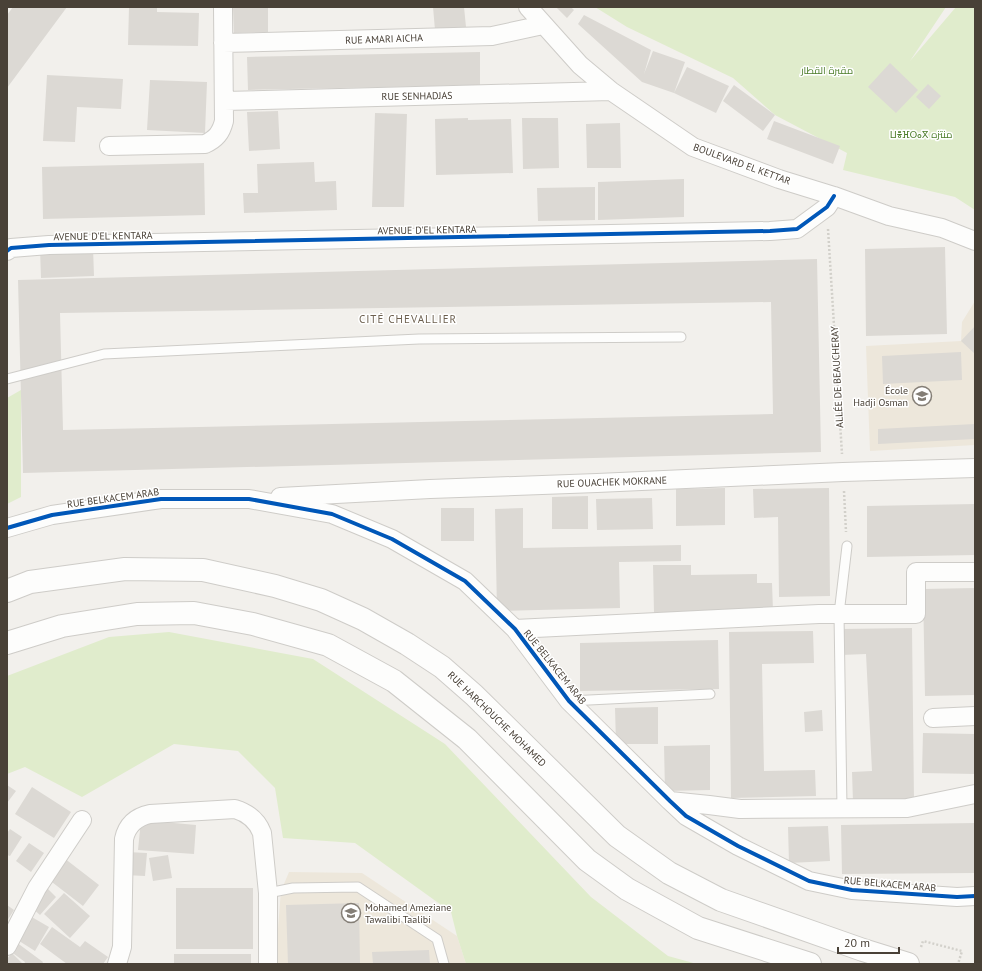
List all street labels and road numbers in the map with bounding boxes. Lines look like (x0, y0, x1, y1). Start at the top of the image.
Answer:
street label: RUE AMARI AICHA (345, 31, 423, 47)
street label: RUE SENHADJAS (381, 89, 453, 103)
street label: BOULEVARD EL KETTAR (692, 140, 792, 188)
street label: AVENUE D'EL KENTARA (377, 223, 477, 237)
street label: AVENUE D'EL KENTARA (53, 229, 153, 243)
street label: ALLÉE DE BEAUCHERAY (828, 325, 846, 428)
street label: RUE OUACHEK MOKRANE (557, 474, 667, 490)
street label: RUE BELKACEM ARAB (66, 485, 160, 511)
street label: RUE BELKACEM ARAB (521, 627, 589, 707)
street label: RUE HARCHOUCHE MOHAMED (445, 668, 549, 770)
street label: RUE BELKACEM ARAB (843, 873, 937, 895)

